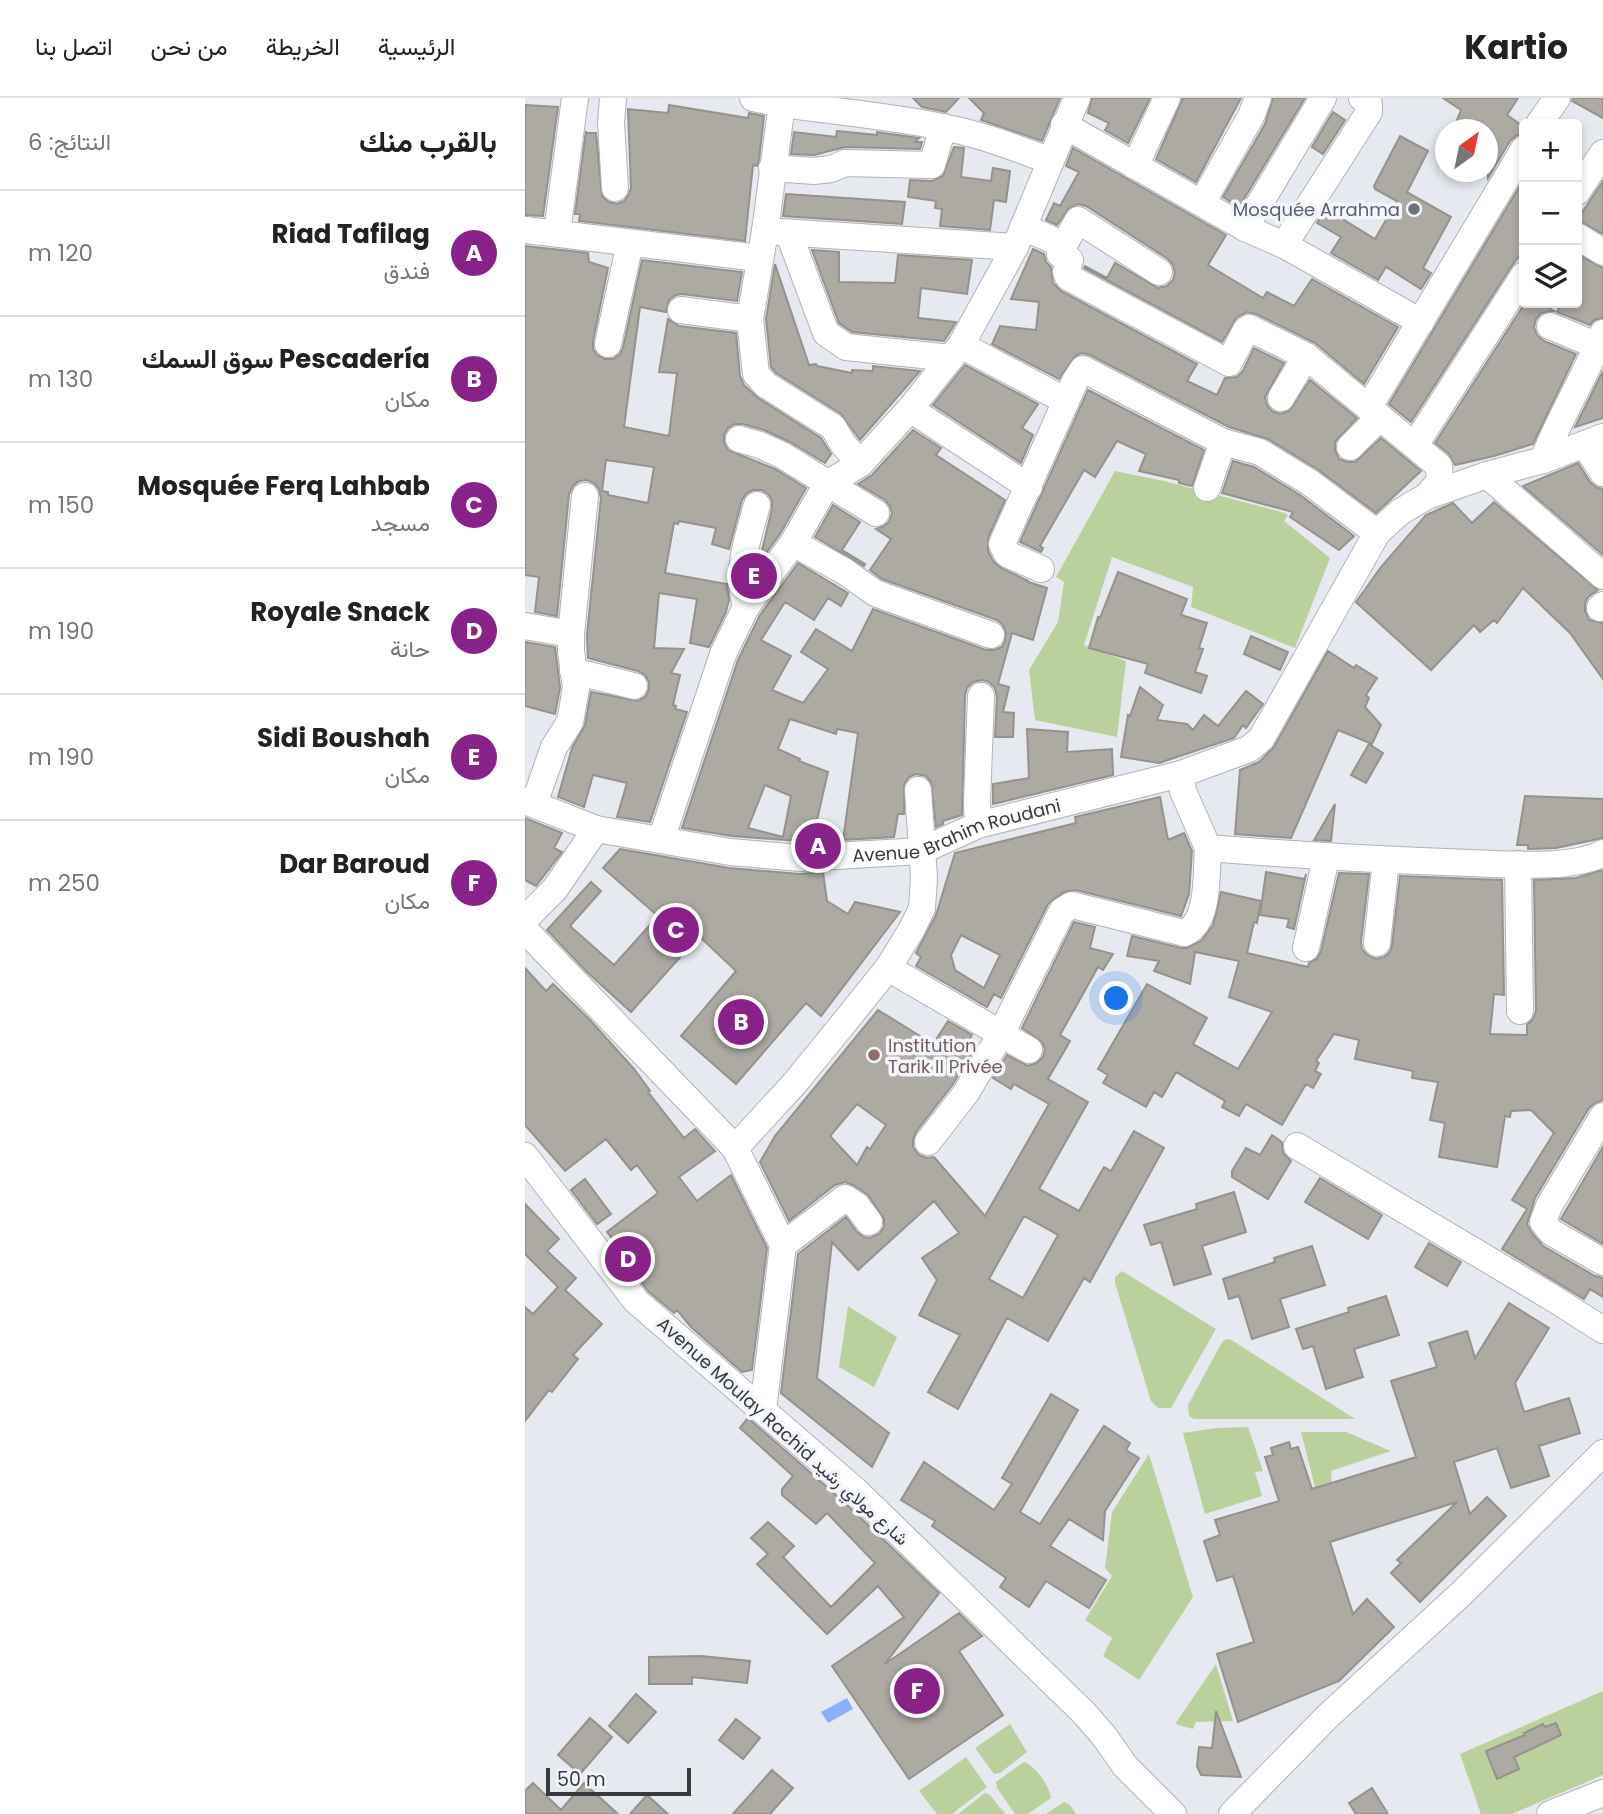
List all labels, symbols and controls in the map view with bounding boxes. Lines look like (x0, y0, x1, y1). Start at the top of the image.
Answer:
text: Kartio (1464, 24, 1568, 71)
text: اتصل بنا (35, 30, 113, 63)
text: من نحن (151, 30, 228, 63)
text: الخريطة (266, 30, 340, 63)
text: الرئيسية (378, 30, 455, 63)
north arrow (1435, 119, 1498, 182)
map controls (1519, 119, 1582, 308)
button: + (1519, 119, 1582, 182)
text: بالقرب منك (359, 120, 497, 163)
text: النتائج: 6 (28, 126, 111, 158)
button: − (1519, 182, 1582, 245)
place label: Mosquée Arrahma (1233, 197, 1400, 222)
marker: Mosquée Arrahma (1406, 201, 1422, 217)
text: Riad Tafilag (272, 216, 430, 252)
text: 120 m (28, 237, 93, 269)
text: A (466, 237, 482, 269)
button: layers (1519, 245, 1582, 308)
text: فندق (384, 255, 430, 287)
text: Pescadería سوق السمك (142, 341, 430, 377)
text: 130 m (28, 363, 93, 395)
text: B (466, 363, 482, 395)
text: مكان (384, 383, 430, 415)
text: Mosquée Ferq Lahbab (137, 468, 430, 504)
text: 150 m (28, 489, 94, 521)
text: C (465, 489, 483, 521)
text: مسجد (370, 507, 430, 539)
pin: E (731, 550, 777, 602)
text: Royale Snack (250, 594, 430, 630)
text: 190 m (28, 615, 94, 647)
text: D (466, 615, 482, 647)
text: حانة (390, 633, 430, 665)
text: Sidi Boushah (257, 720, 430, 756)
text: 190 m (28, 741, 94, 773)
text: E (468, 741, 480, 773)
text: مكان (384, 759, 430, 791)
street label: Avenue Brahim Roudani (852, 792, 1063, 867)
pin: A (795, 820, 841, 872)
text: Dar Baroud (279, 846, 430, 882)
text: 250 m (28, 867, 100, 899)
text: F (468, 867, 480, 899)
text: مكان (384, 885, 430, 917)
pin: C (653, 904, 699, 956)
your location (1099, 981, 1133, 1015)
pin: B (718, 996, 764, 1048)
place label: Institution Tarik II Privée (888, 1033, 1003, 1079)
marker: Institution Tarik II Privée (866, 1047, 882, 1063)
pin: D (605, 1233, 651, 1285)
street label: Avenue Moulay Rachid شارع مولاي رشيد (650, 1311, 914, 1553)
pin: F (894, 1665, 940, 1717)
scale bar (546, 1765, 691, 1797)
text: 50 m (557, 1766, 606, 1793)

